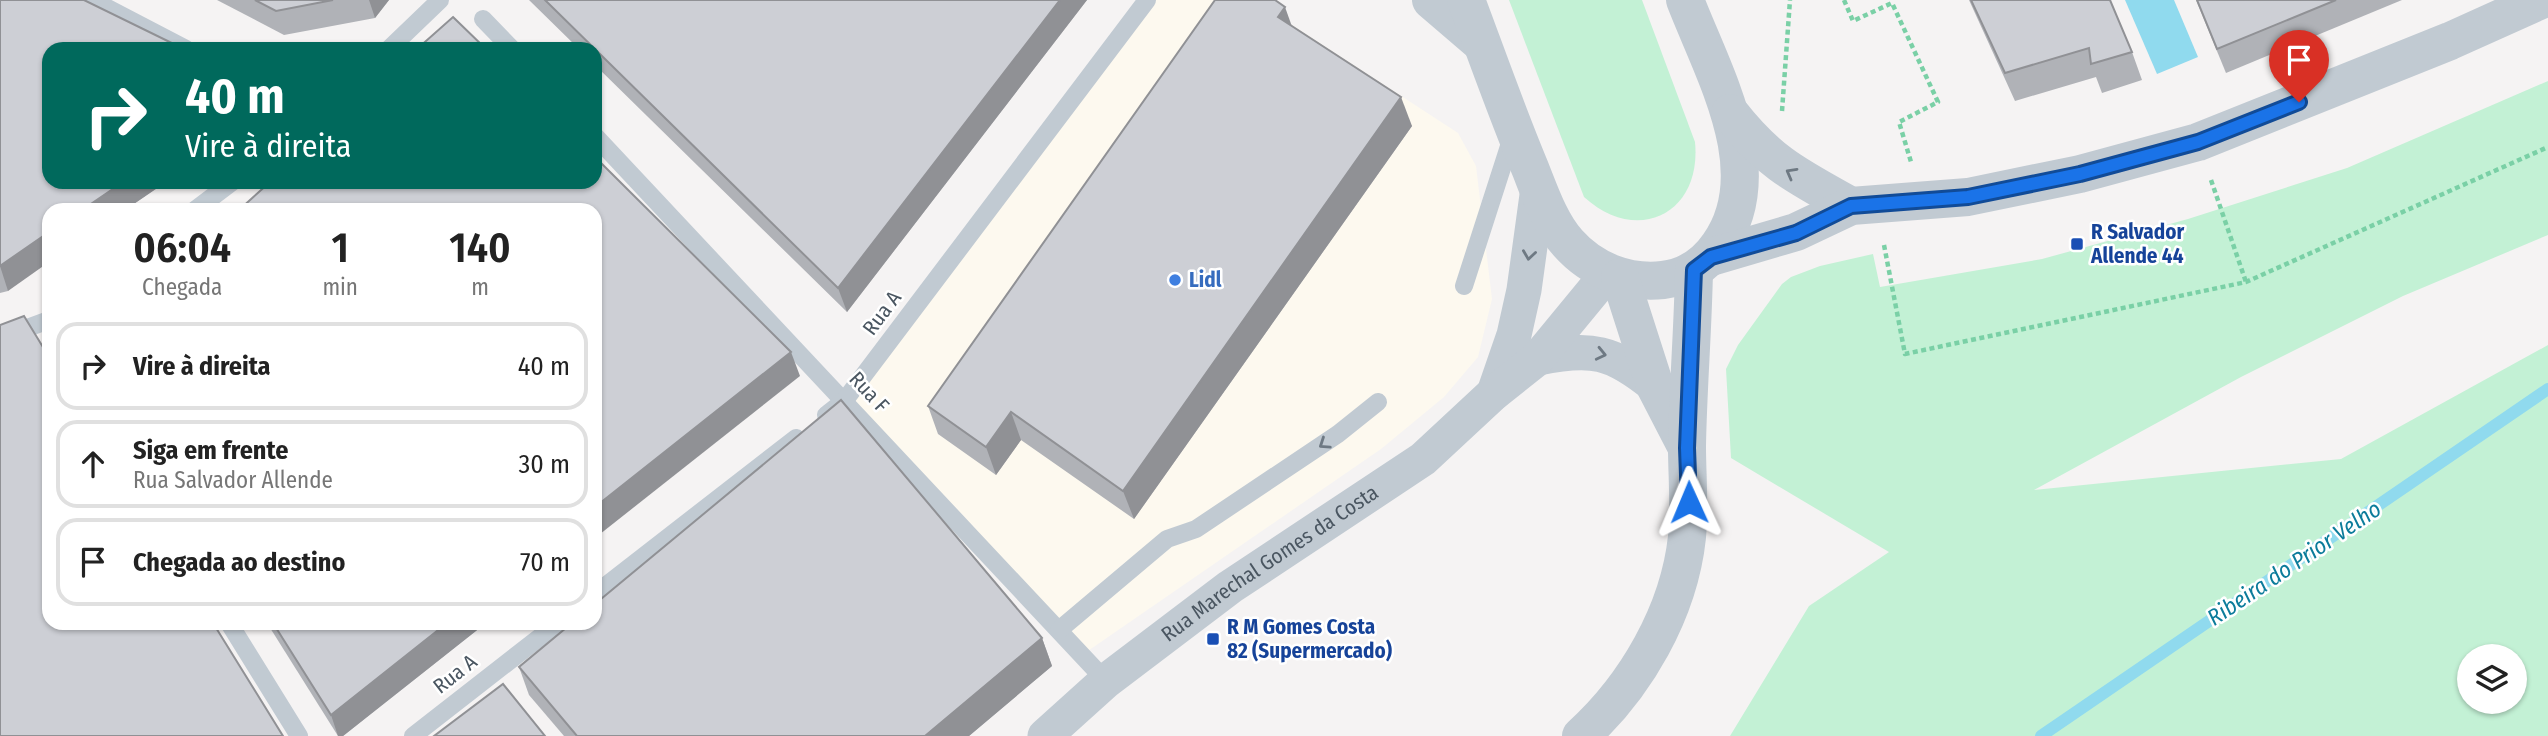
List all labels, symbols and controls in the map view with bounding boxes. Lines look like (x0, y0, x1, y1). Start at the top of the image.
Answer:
pin (2269, 30, 2329, 102)
icon: arrive (2280, 41, 2318, 79)
text: 40 m (185, 67, 285, 126)
icon: right (70, 70, 161, 161)
text: Vire à direita (185, 127, 351, 165)
one-way arrow (1786, 168, 1799, 181)
place label: R Salvador Allende 44 (2090, 219, 2184, 269)
text: 06:04 (133, 223, 231, 273)
text: 1 (331, 223, 349, 273)
text: 140 (449, 223, 511, 273)
marker: R Salvador Allende 44 (2069, 236, 2085, 252)
one-way arrow (1521, 249, 1536, 261)
place label: Lidl (1189, 267, 1222, 293)
marker: Lidl (1167, 272, 1183, 288)
text: Chegada (142, 273, 222, 301)
text: min (322, 273, 358, 301)
text: m (471, 273, 489, 301)
street label: Rua A (857, 286, 907, 340)
one-way arrow (1594, 346, 1606, 361)
icon: right (74, 347, 112, 385)
text: Vire à direita (133, 351, 271, 382)
text: 40 m (518, 351, 570, 382)
street label: Rua F (844, 366, 894, 418)
text: Siga em frente (133, 435, 288, 466)
one-way arrow (1319, 435, 1332, 448)
icon: ahead (74, 445, 112, 483)
text: 30 m (519, 449, 570, 480)
position arrow (1652, 465, 1726, 539)
text: Rua Salvador Allende (133, 466, 333, 494)
street label: Rua Marechal Gomes da Costa (1156, 479, 1383, 647)
water label: Ribeira do Prior Velho (2202, 494, 2386, 632)
icon: arrive (74, 543, 112, 581)
text: Chegada ao destino (133, 547, 345, 578)
text: 70 m (520, 547, 570, 578)
place label: R M Gomes Costa 82 (Supermercado) (1227, 614, 1392, 664)
marker: R M Gomes Costa 82 (Supermercado) (1205, 631, 1221, 647)
map controls (2457, 644, 2527, 714)
button: layers (2457, 644, 2527, 714)
street label: Rua A (428, 649, 482, 699)

